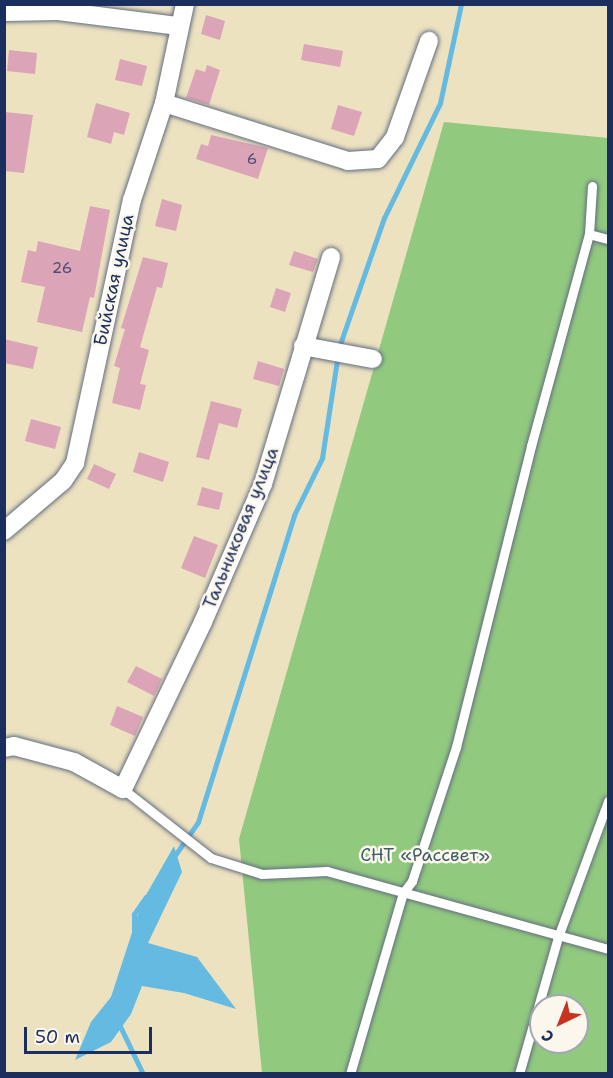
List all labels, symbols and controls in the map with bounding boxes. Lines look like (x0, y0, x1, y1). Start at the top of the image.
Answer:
house number: 6 (247, 151, 257, 169)
street label: Бийская улица (89, 212, 139, 348)
house number: 26 (52, 260, 72, 278)
street label: Тальниковая улица (199, 444, 283, 612)
park label: СНТ «Рассвет» (360, 844, 490, 866)
north arrow (529, 994, 589, 1054)
scale bar (27, 1015, 154, 1053)
text: 50 m (35, 1025, 80, 1049)
text: С (537, 1025, 559, 1047)

